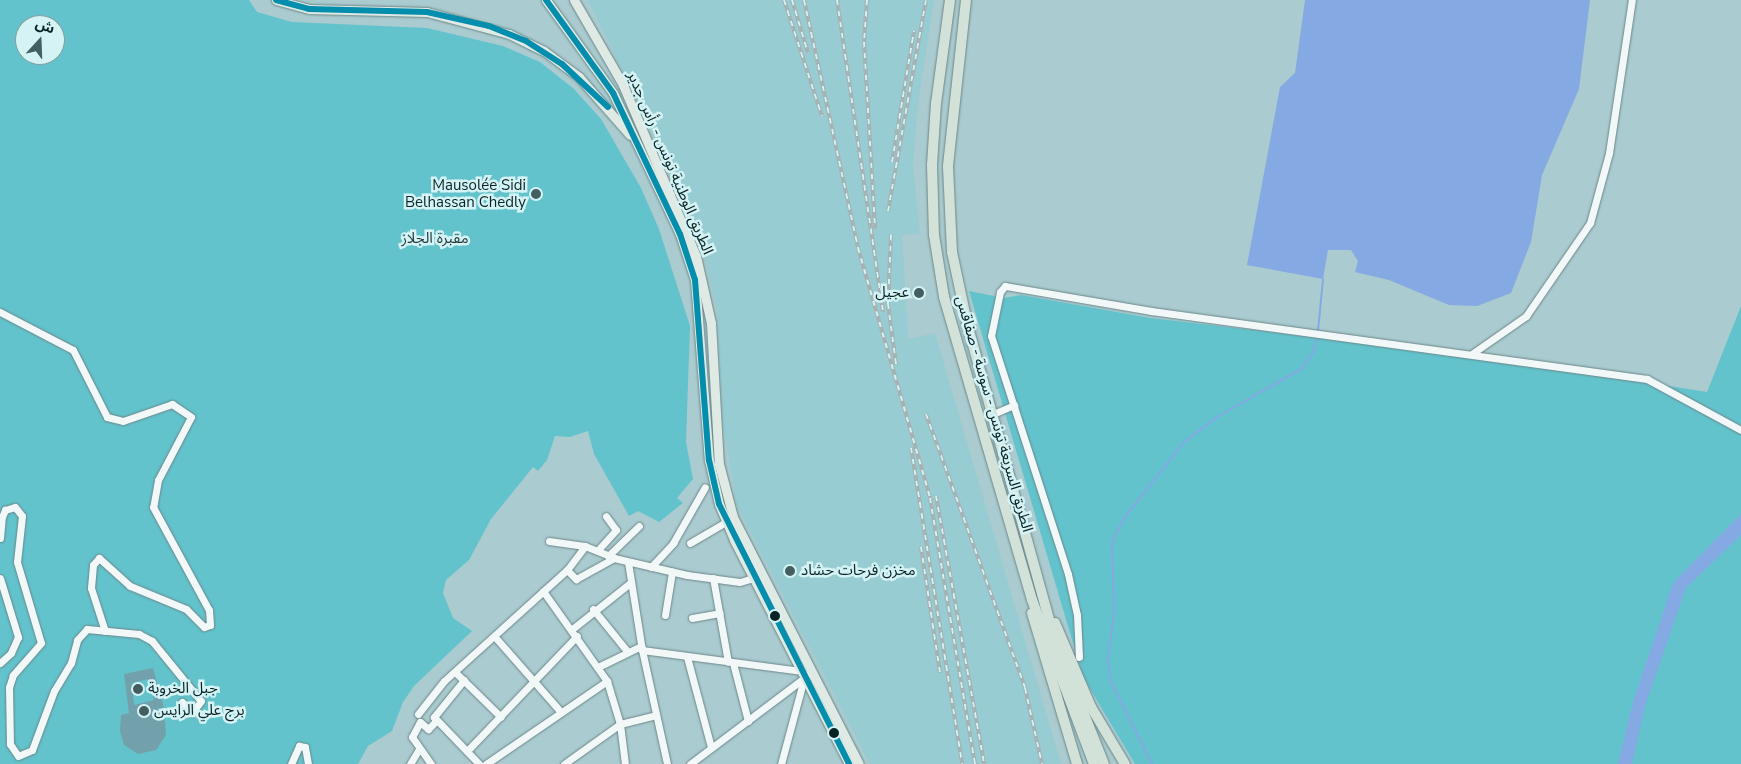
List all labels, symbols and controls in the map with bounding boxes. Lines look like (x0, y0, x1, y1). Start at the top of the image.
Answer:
text: ش (33, 14, 57, 39)
north arrow (15, 15, 65, 65)
street label: الطريق الوطنية تونس - رأس جدير (623, 69, 717, 257)
place label: Mausolée Sidi Belhassan Chedly (405, 176, 526, 211)
marker: Mausolée Sidi Belhassan Chedly (530, 188, 542, 200)
park label: مقبرة الجلاز (401, 230, 469, 248)
place label: عجيل (875, 284, 909, 302)
marker: عجيل (913, 287, 925, 299)
street label: الطريق السريعة تونس - سوسة - صفاقس (952, 294, 1036, 534)
place label: مخزن فرحات حشاد (801, 562, 916, 580)
marker: مخزن فرحات حشاد (783, 564, 797, 578)
unlabelled marker (770, 611, 780, 621)
place label: جبل الخروبة (148, 680, 218, 698)
marker: جبل الخروبة (132, 683, 144, 695)
place label: برج علي الرايس (154, 702, 244, 720)
marker: برج علي الرايس (138, 705, 150, 717)
unlabelled marker (829, 728, 839, 738)

